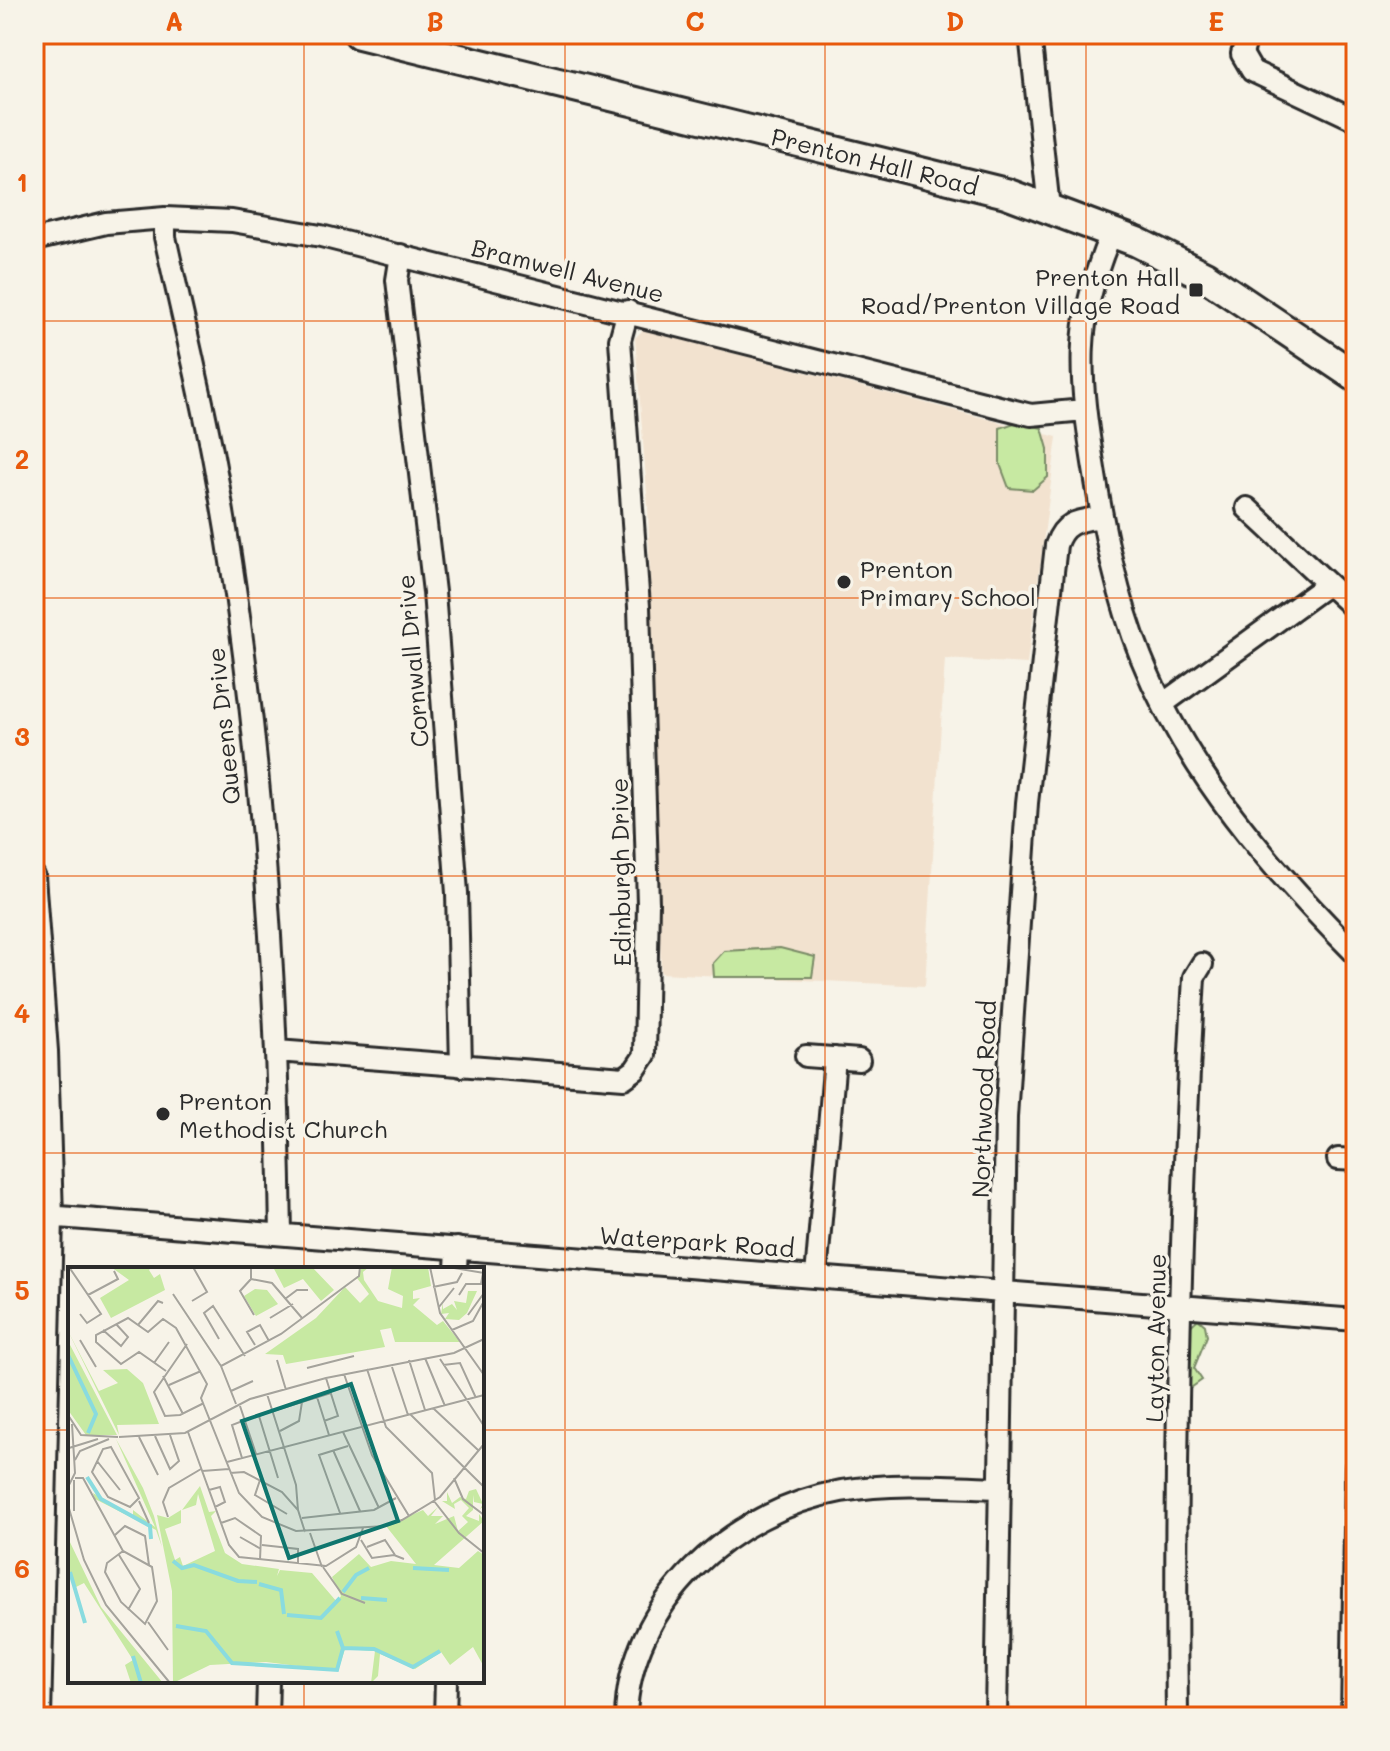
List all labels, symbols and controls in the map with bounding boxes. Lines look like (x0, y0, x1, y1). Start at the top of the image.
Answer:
text: A (165, 4, 183, 38)
text: B (426, 4, 444, 38)
text: C (685, 4, 705, 38)
text: D (946, 4, 964, 38)
text: E (1208, 4, 1224, 38)
street label: Prenton Hall Road (768, 120, 982, 202)
text: 1 (16, 165, 28, 199)
street label: Bramwell Avenue (469, 231, 667, 309)
place label: Prenton Hall Road/Prenton Village Road (861, 261, 1180, 320)
marker: Prenton Hall Road/Prenton Village Road (1187, 281, 1205, 299)
text: 2 (15, 442, 29, 476)
place label: Prenton Primary School (860, 553, 1036, 612)
street label: Cornwall Drive (389, 573, 435, 749)
marker: Prenton Primary School (835, 573, 853, 591)
street label: Queens Drive (199, 646, 247, 806)
text: 3 (14, 719, 30, 753)
street label: Edinburgh Drive (603, 777, 637, 967)
text: 4 (14, 996, 30, 1030)
street label: Northwood Road (964, 1000, 1002, 1198)
place label: Prenton Methodist Church (179, 1085, 387, 1144)
marker: Prenton Methodist Church (154, 1105, 172, 1123)
street label: Waterpark Road (598, 1219, 796, 1263)
street label: Layton Avenue (1138, 1253, 1172, 1423)
inset map (68, 1267, 484, 1683)
text: 5 (14, 1273, 30, 1307)
text: 6 (14, 1551, 30, 1585)

